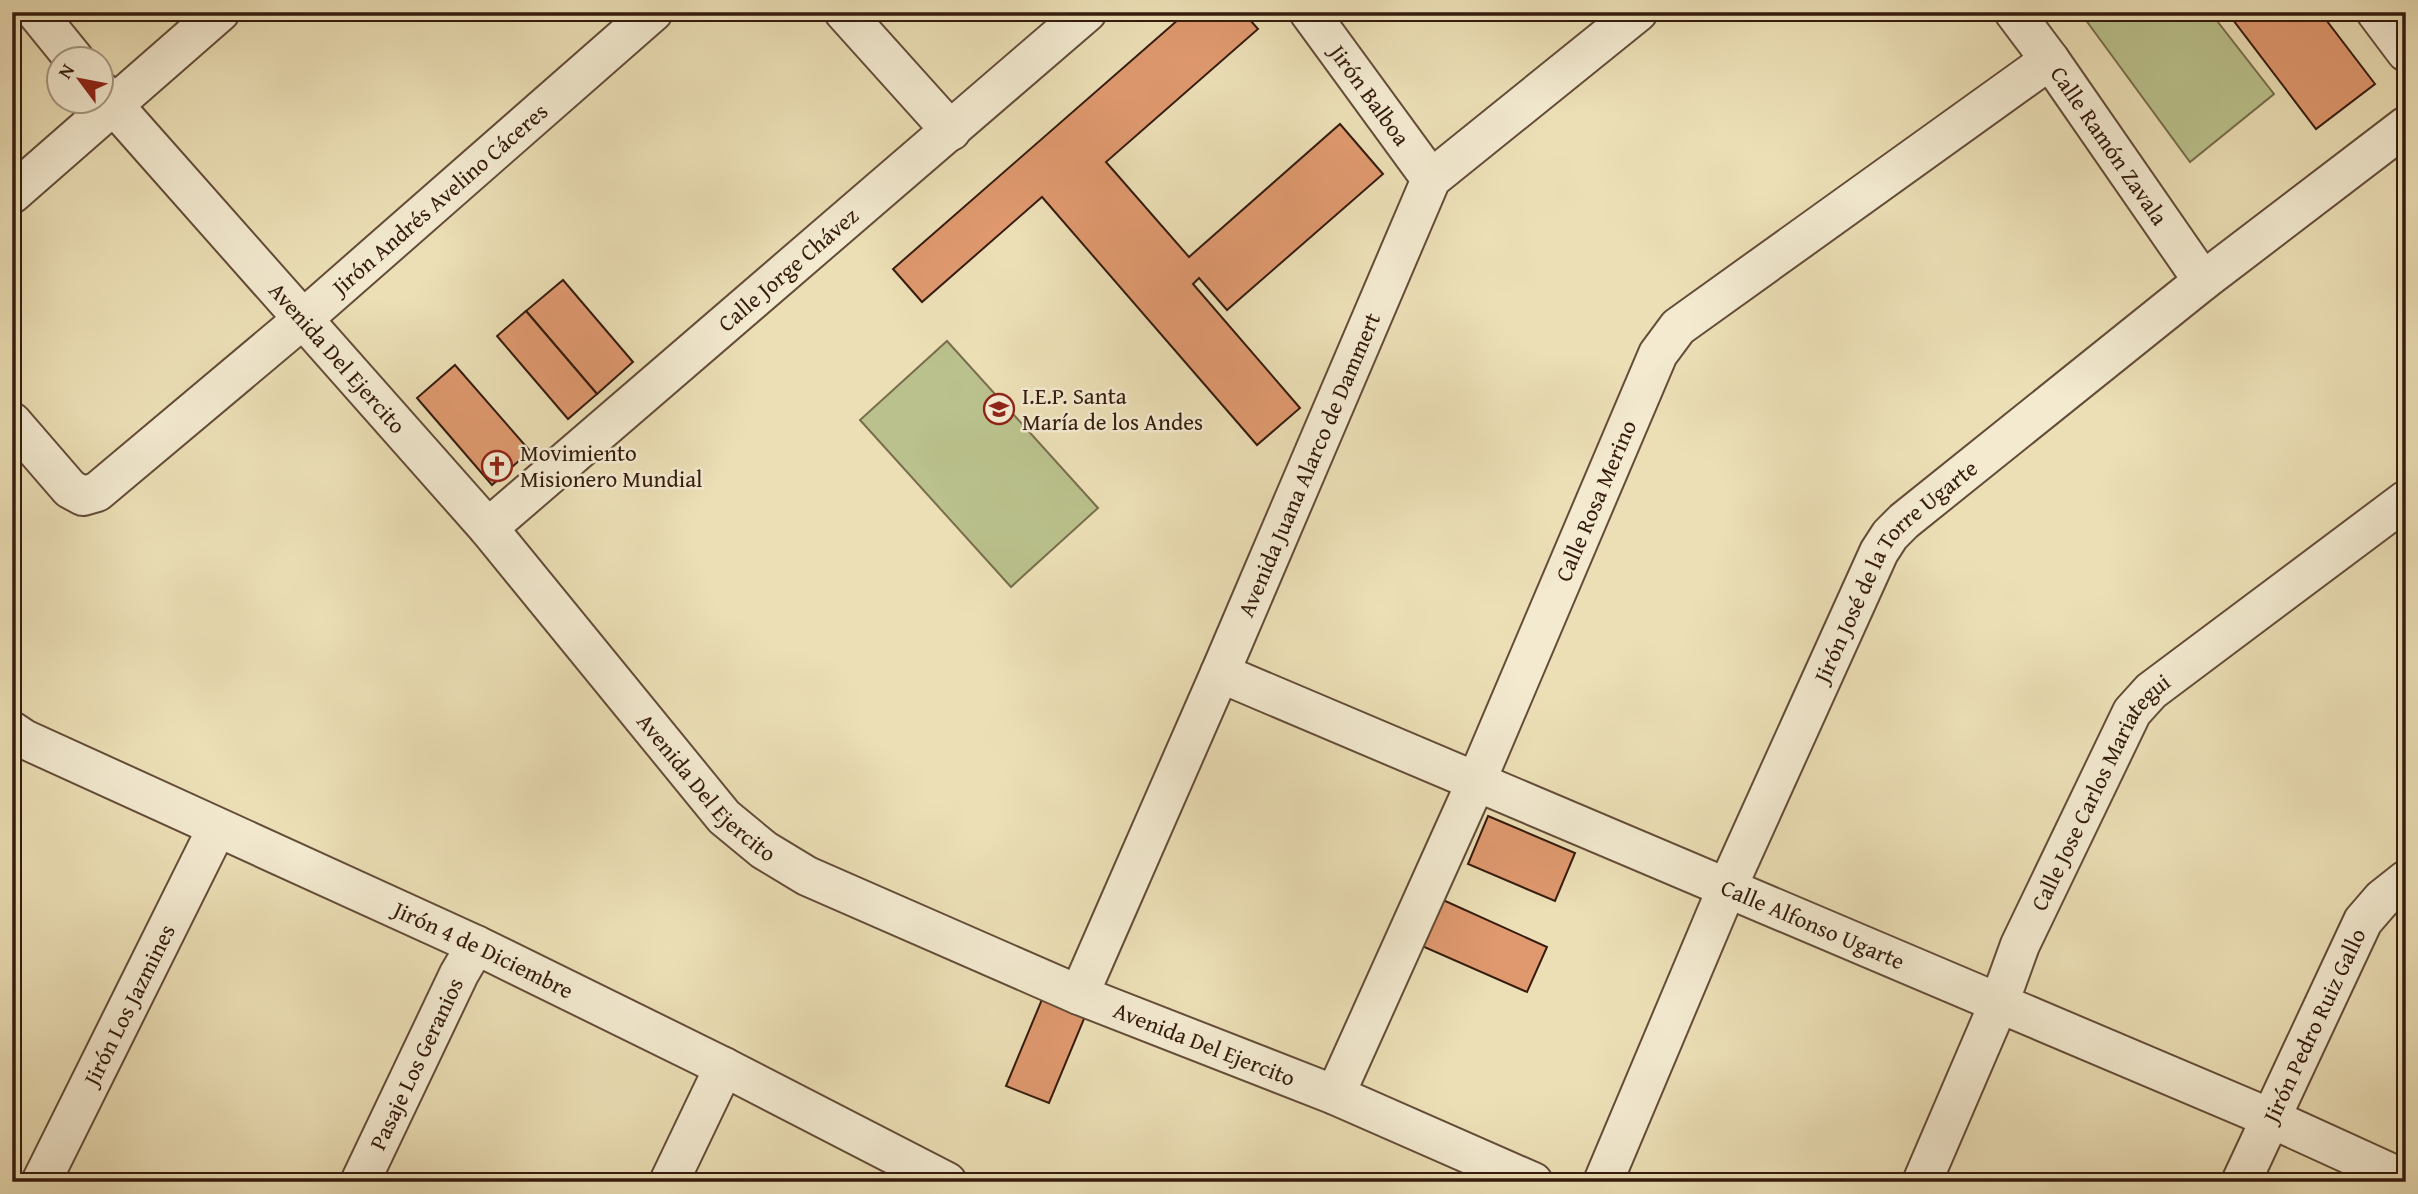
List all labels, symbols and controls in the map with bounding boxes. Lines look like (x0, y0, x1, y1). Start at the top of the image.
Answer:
street label: Jirón Balboa (1320, 35, 1418, 152)
north arrow (46, 46, 116, 116)
text: N (50, 58, 81, 84)
street label: Calle Ramón Zavala (2043, 59, 2176, 232)
street label: Jirón Andrés Avelino Cáceres (322, 95, 555, 304)
street label: Calle Jorge Chávez (710, 199, 865, 339)
street label: Avenida Del Ejercito (261, 274, 414, 441)
street label: Avenida Juana Alarco de Dammert (1229, 307, 1388, 622)
place label: I.E.P. Santa María de los Andes (1022, 379, 1203, 438)
school or university icon: I.E.P. Santa María de los Andes (982, 392, 1016, 426)
street label: Calle Rosa Merino (1546, 415, 1644, 586)
place label: Movimiento Misionero Mundial (520, 436, 703, 495)
church icon: Movimiento Misionero Mundial (480, 449, 514, 483)
street label: Jirón José de la Torre Ugarte (1804, 451, 1984, 690)
street label: Calle Jose Carlos Mariategui (2022, 665, 2177, 916)
street label: Avenida Del Ejercito (629, 706, 782, 869)
street label: Calle Alfonso Ugarte (1716, 870, 1910, 977)
street label: Jirón 4 de Diciembre (386, 891, 579, 1006)
street label: Jirón Los Jazmines (73, 918, 183, 1094)
street label: Jirón Pedro Ruiz Gallo (2253, 923, 2373, 1130)
street label: Pasaje Los Geranios (361, 972, 471, 1155)
street label: Avenida Del Ejercito (1109, 993, 1300, 1094)

